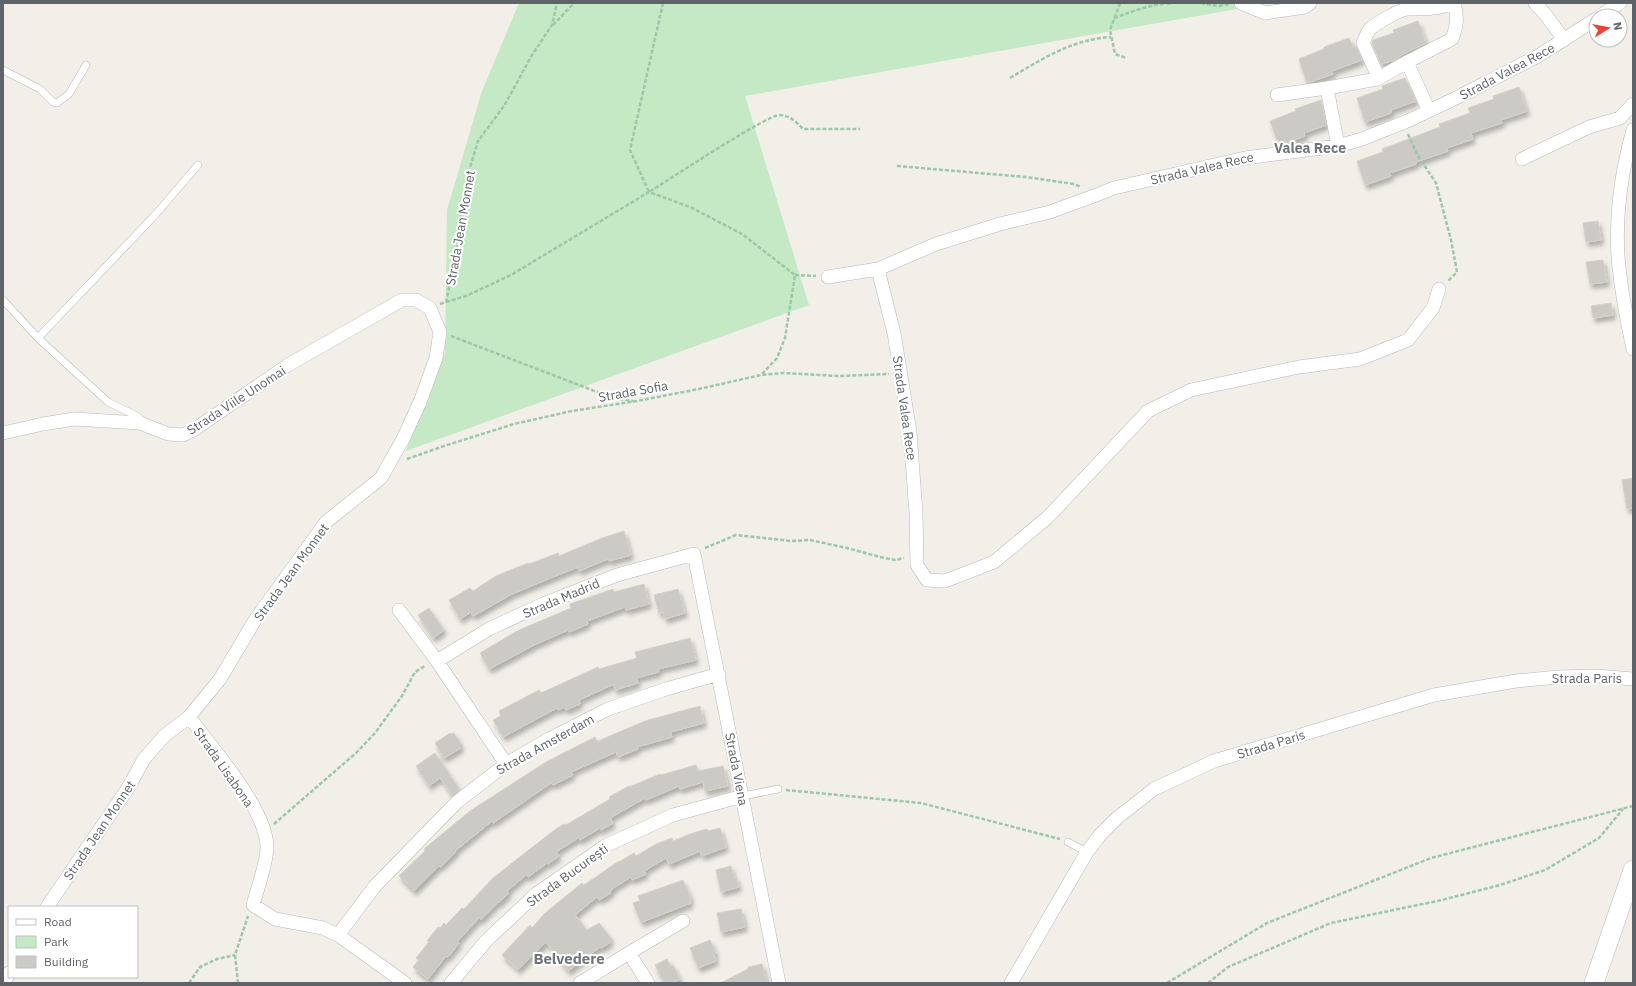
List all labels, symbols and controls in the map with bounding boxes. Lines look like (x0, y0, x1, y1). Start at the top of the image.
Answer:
north arrow (1588, 8, 1628, 48)
text: N (1610, 21, 1625, 31)
street label: Strada Valea Rece (1457, 39, 1558, 104)
district label: Valea Rece (1274, 139, 1346, 157)
street label: Strada Valea Rece (1149, 148, 1255, 189)
street label: Strada Jean Monnet (442, 169, 479, 287)
street label: Strada Valea Rece (889, 355, 920, 461)
street label: Strada Viile Unomai (184, 362, 289, 439)
street label: Strada Sofia (597, 377, 669, 406)
street label: Strada Jean Monnet (250, 520, 333, 625)
street label: Strada Madrid (520, 575, 602, 622)
street label: Strada Paris (1552, 670, 1622, 687)
street label: Strada Amsterdam (493, 710, 597, 778)
street label: Strada Lisabona (190, 724, 257, 811)
street label: Strada Paris (1235, 726, 1307, 763)
street label: Strada Viena (721, 731, 752, 807)
street label: Strada Jean Monnet (60, 777, 139, 883)
street label: Strada București (523, 840, 612, 911)
legend (8, 906, 138, 978)
text: Road (44, 914, 72, 929)
text: Park (44, 934, 69, 949)
district label: Belvedere (533, 949, 605, 968)
text: Building (44, 954, 89, 969)

